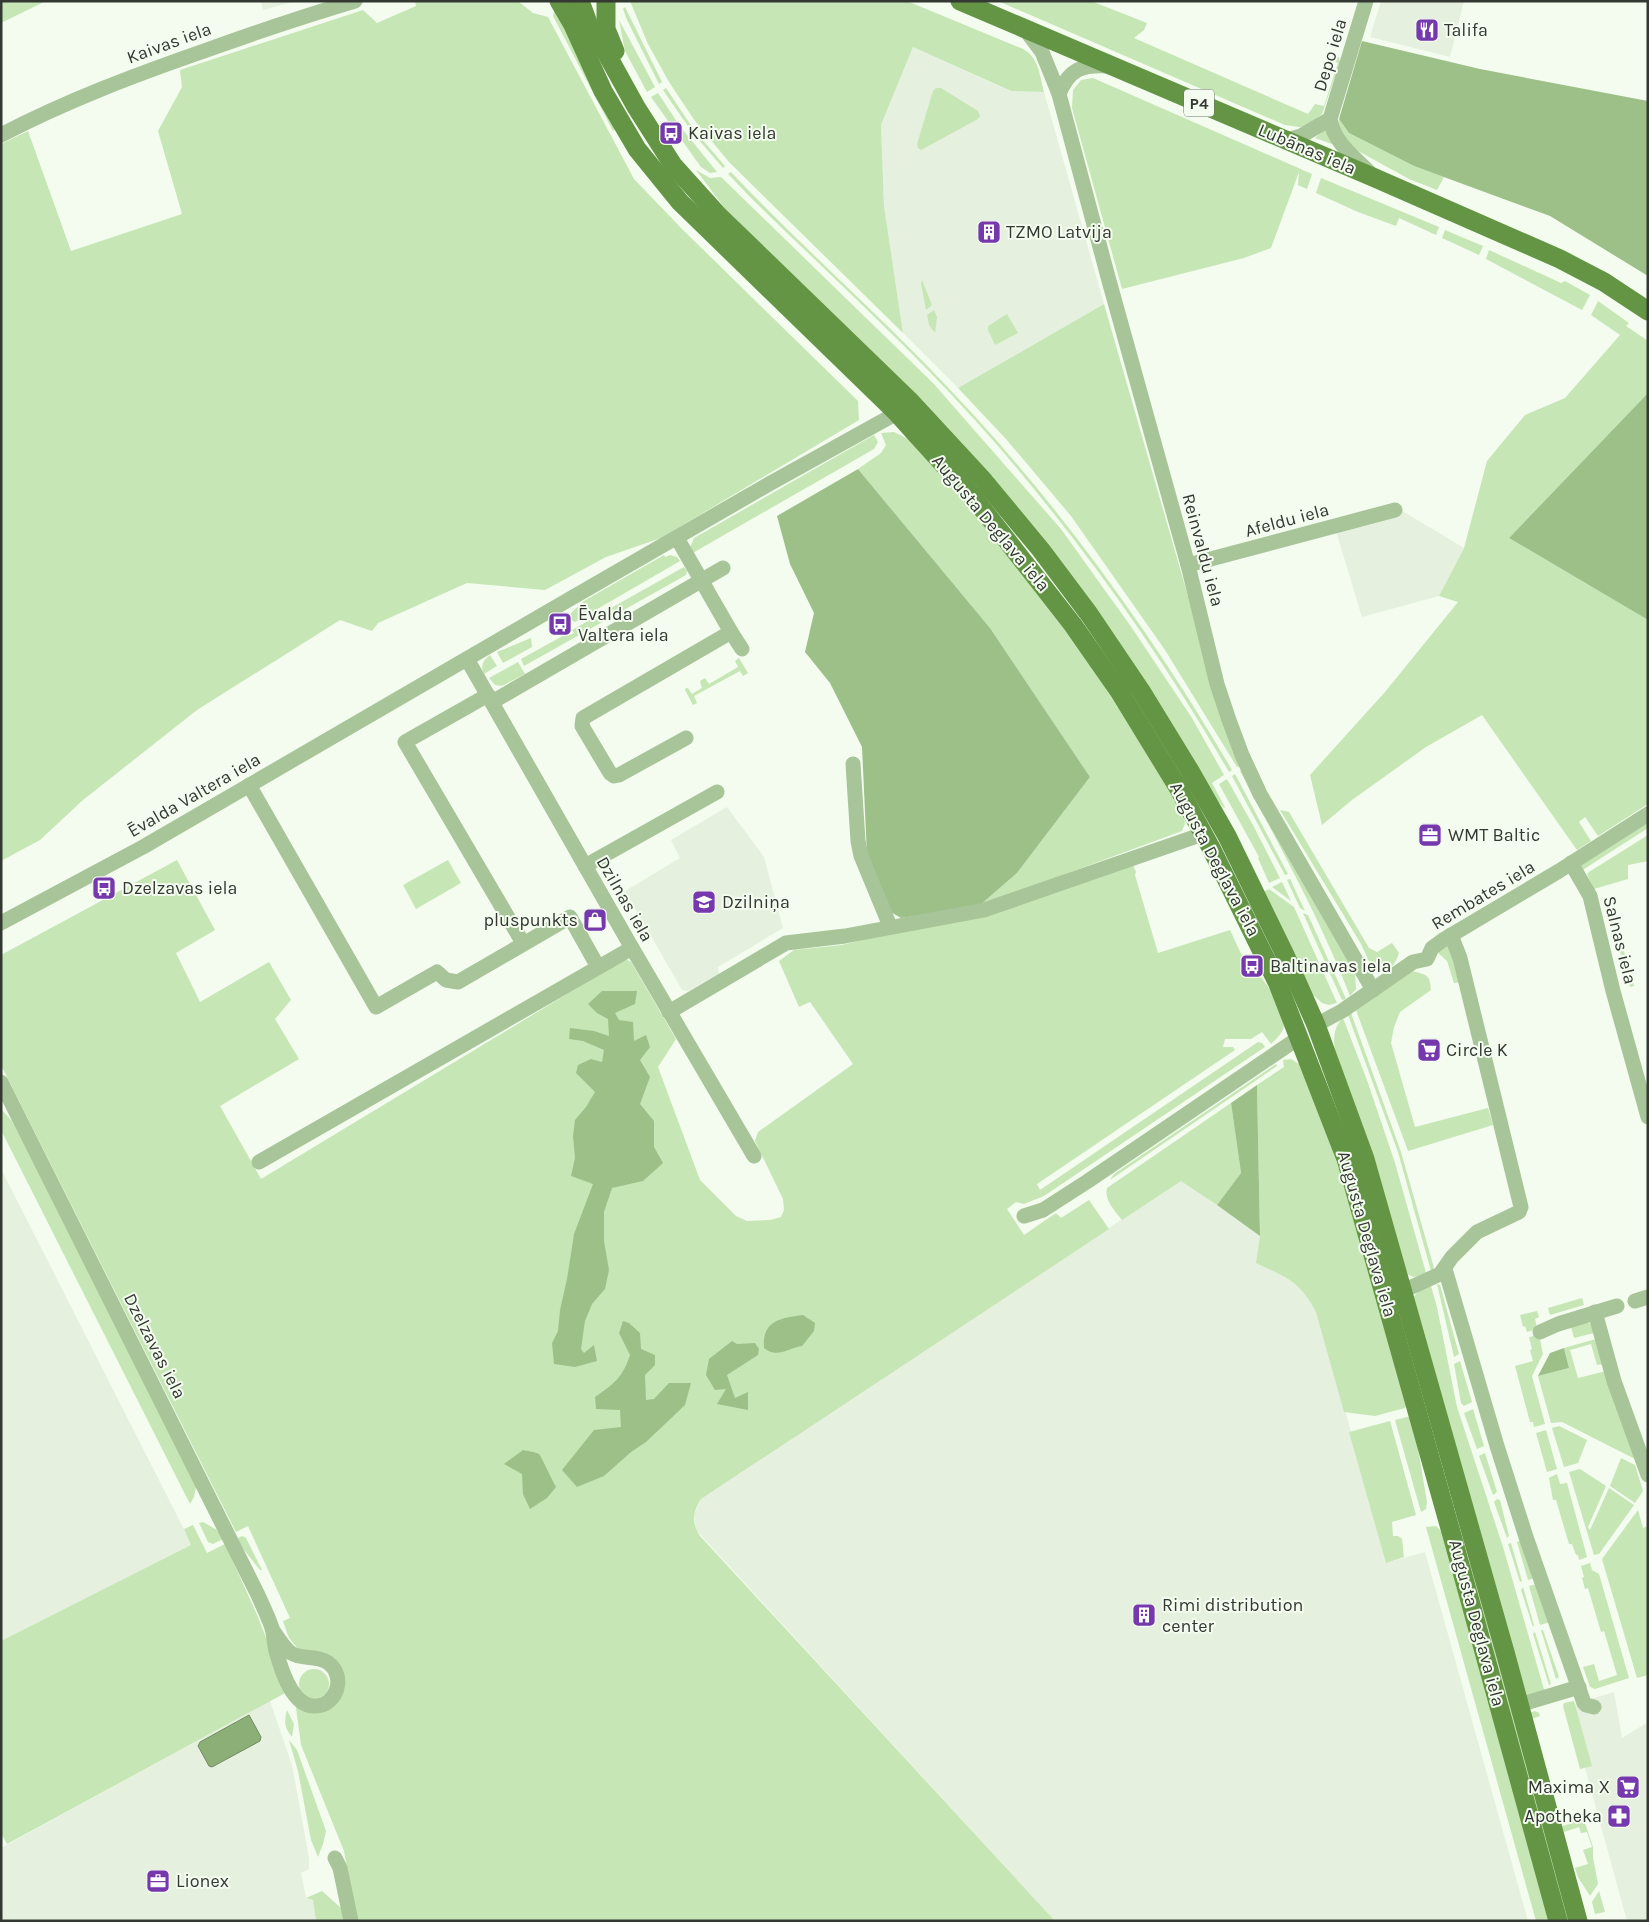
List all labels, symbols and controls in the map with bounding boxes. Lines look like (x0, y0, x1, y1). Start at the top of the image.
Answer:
street label: Depo iela (1308, 16, 1352, 94)
restaurant icon: Talifa (1414, 17, 1440, 43)
street label: Kaivas iela (124, 18, 214, 68)
place label: Talifa (1444, 19, 1488, 41)
road number: P4 (1184, 90, 1214, 116)
street label: Lubānas iela (1255, 119, 1359, 179)
bus stop icon: Kaivas iela (658, 120, 684, 146)
place label: Kaivas iela (688, 122, 776, 144)
building icon: TZMO Latvija (976, 219, 1002, 245)
place label: TZMO Latvija (1006, 221, 1112, 243)
street label: Augusta Deglava iela (927, 450, 1055, 596)
street label: Reinvaldu iela (1177, 491, 1229, 609)
street label: Afeldu iela (1243, 498, 1331, 542)
place label: Ēvalda Valtera iela (578, 603, 669, 646)
bus stop icon: Ēvalda Valtera iela (547, 611, 573, 637)
street label: Ēvalda Valtera iela (124, 748, 264, 842)
street label: Augusta Deglava iela (1165, 778, 1265, 940)
office icon: WMT Baltic (1417, 822, 1443, 848)
place label: WMT Baltic (1448, 824, 1540, 846)
street label: Dzilnas iela (592, 852, 658, 946)
street label: Rembates iela (1427, 855, 1539, 935)
bus stop icon: Dzelzavas iela (91, 875, 117, 901)
place label: Dzelzavas iela (122, 877, 237, 899)
school or university icon: Dzilniņa (691, 889, 717, 915)
place label: Dzilniņa (722, 891, 790, 913)
street label: Salnas iela (1598, 894, 1642, 986)
shop icon: pluspunkts (582, 907, 608, 933)
place label: pluspunkts (483, 909, 578, 931)
bus stop icon: Baltinavas iela (1239, 953, 1265, 979)
place label: Baltinavas iela (1270, 955, 1391, 977)
supermarket icon: Circle K (1416, 1037, 1442, 1063)
place label: Circle K (1446, 1039, 1508, 1061)
street label: Augusta Deglava iela (1333, 1148, 1401, 1320)
street label: Dzelzavas iela (119, 1290, 191, 1402)
street label: Augusta Deglava iela (1444, 1537, 1510, 1709)
place label: Rimi distribution center (1162, 1594, 1303, 1637)
building icon: Rimi distribution center (1131, 1602, 1157, 1628)
supermarket icon: Maxima X (1615, 1774, 1641, 1800)
place label: Maxima X (1528, 1776, 1610, 1798)
pharmacy icon: Apotheka (1606, 1803, 1632, 1829)
place label: Apotheka (1524, 1805, 1602, 1827)
office icon: Lionex (145, 1868, 171, 1894)
place label: Lionex (176, 1870, 229, 1892)

